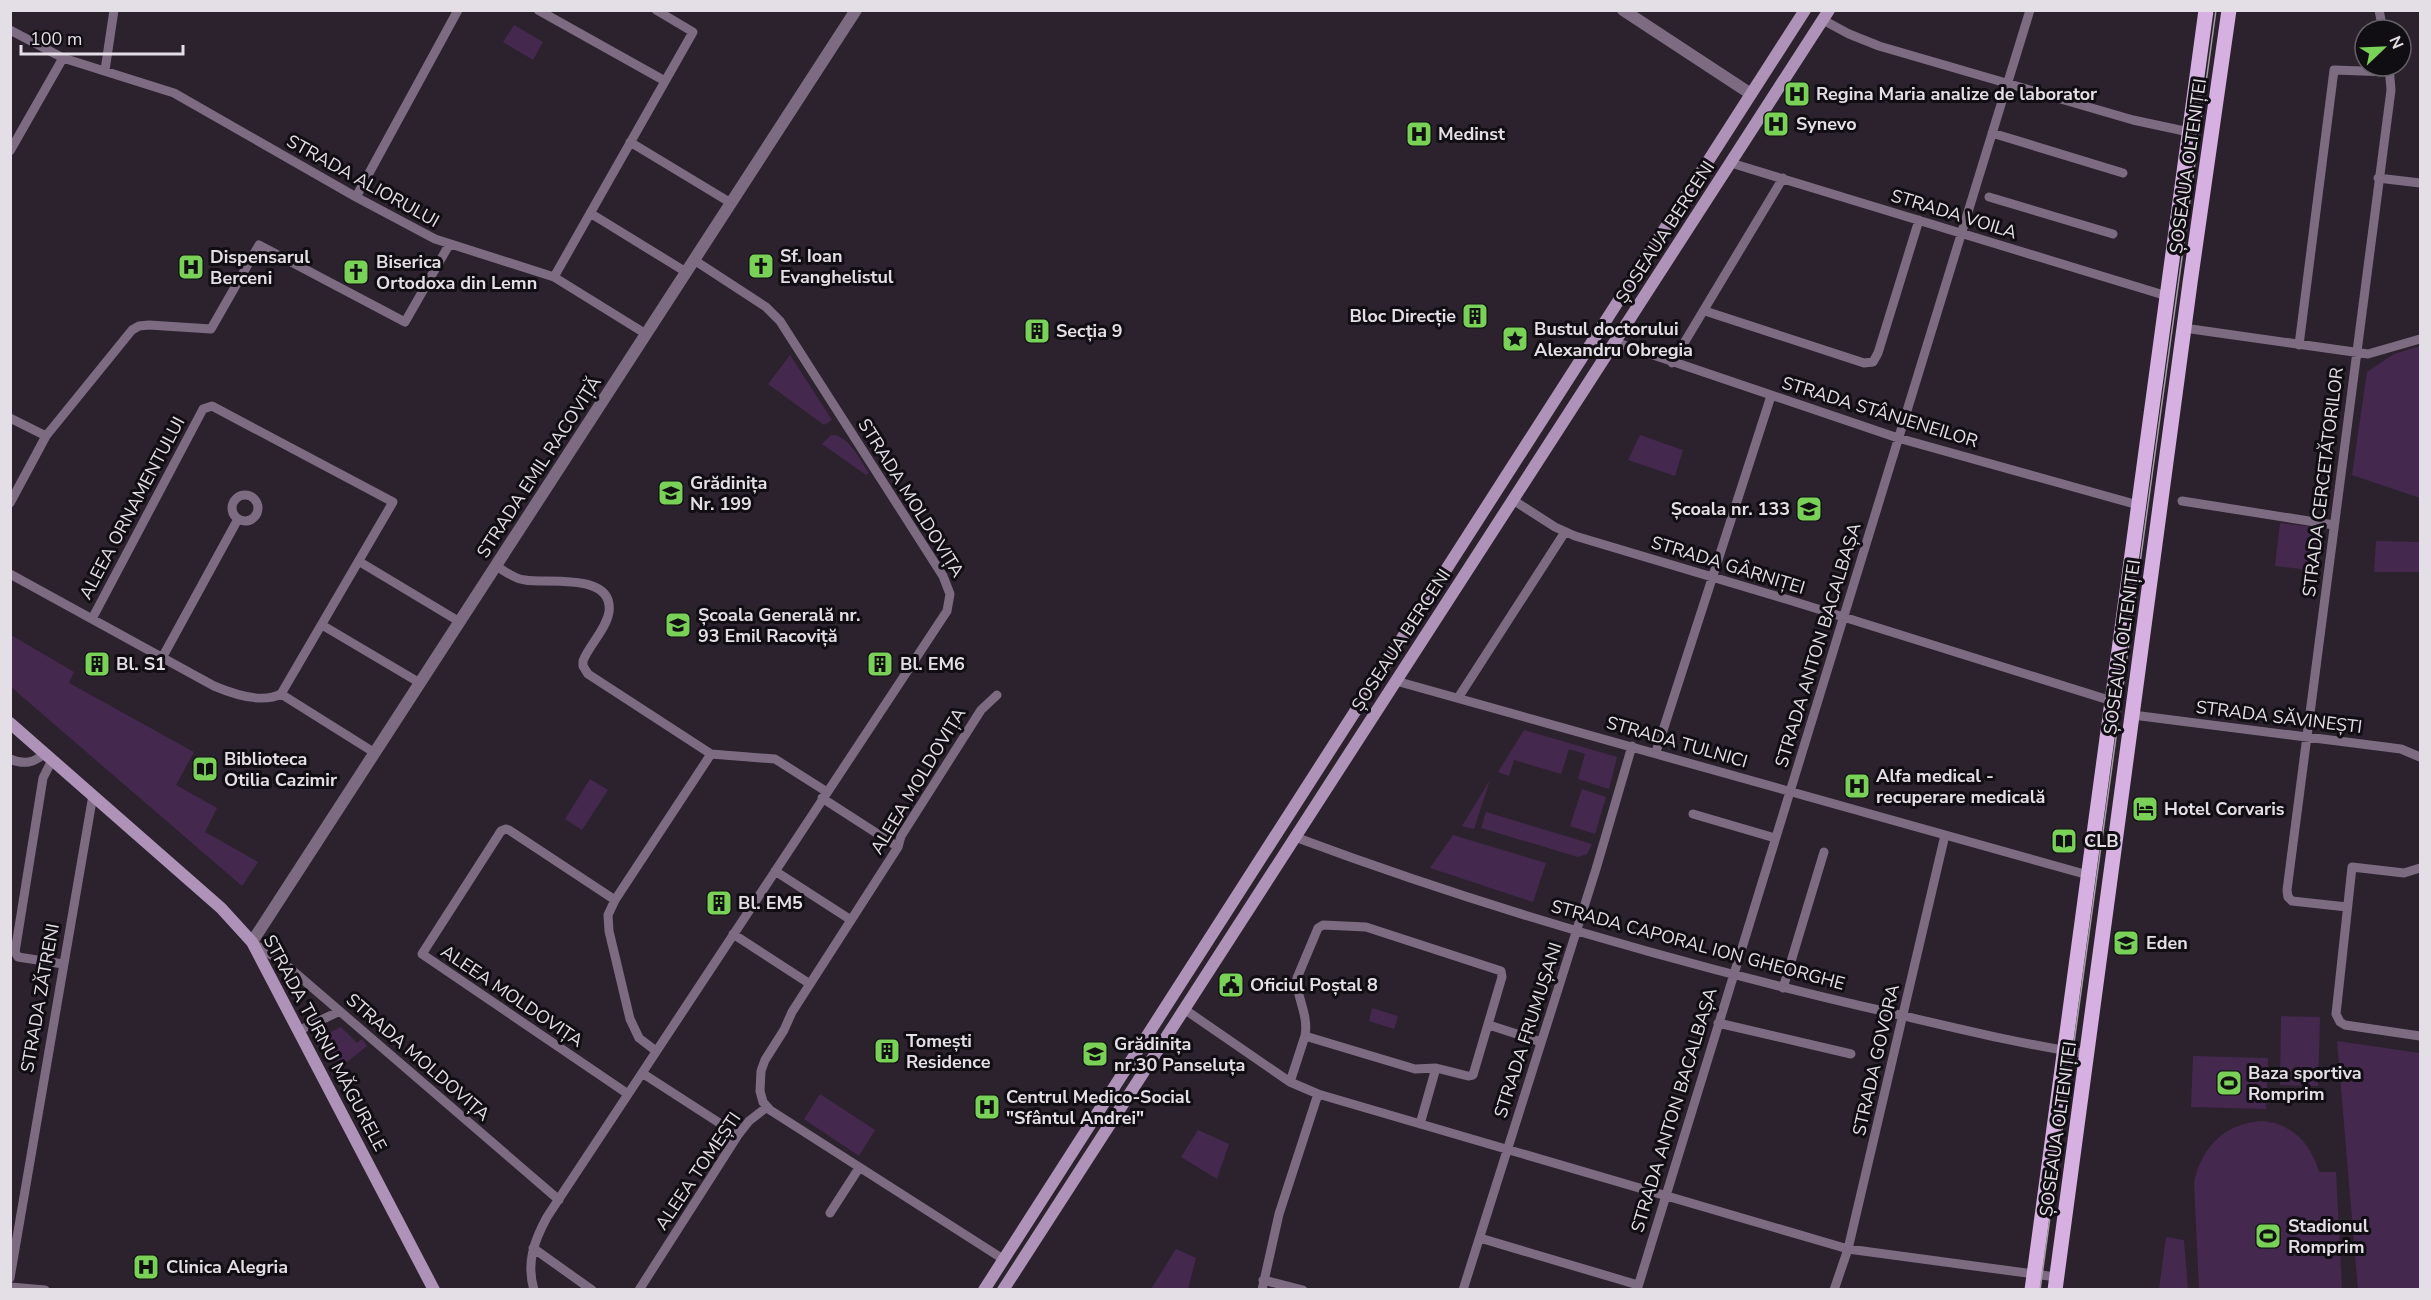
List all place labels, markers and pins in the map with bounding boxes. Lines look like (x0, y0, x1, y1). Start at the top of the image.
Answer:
hospital icon: Regina Maria analize de laborator (1782, 79, 1812, 109)
place label: Regina Maria analize de laborator (1816, 82, 2097, 106)
hospital icon: Synevo (1761, 109, 1791, 139)
place label: Synevo (1796, 112, 1857, 136)
hospital icon: Medinst (1404, 119, 1434, 149)
place label: Medinst (1438, 122, 1505, 146)
place label: Sf. Ioan Evanghelistul (780, 244, 894, 289)
place label: Dispensarul Berceni (210, 245, 310, 290)
place label: Biserica Ortodoxa din Lemn (376, 250, 537, 295)
church icon: Sf. Ioan Evanghelistul (746, 251, 776, 281)
hospital icon: Dispensarul Berceni (176, 252, 206, 282)
church icon: Biserica Ortodoxa din Lemn (341, 257, 371, 287)
building icon: Bloc Direcție (1460, 301, 1490, 331)
place label: Bloc Direcție (1349, 304, 1456, 328)
building icon: Secția 9 (1022, 316, 1052, 346)
place label: Bustul doctorului Alexandru Obregia (1534, 317, 1693, 362)
place label: Secția 9 (1056, 319, 1123, 343)
place icon: Bustul doctorului Alexandru Obregia (1500, 324, 1530, 354)
place label: Grădinița Nr. 199 (690, 471, 767, 516)
school or university icon: Grădinița Nr. 199 (656, 478, 686, 508)
school or university icon: Școala nr. 133 (1794, 494, 1824, 524)
place label: Școala nr. 133 (1671, 497, 1790, 521)
place label: Școala Generală nr. 93 Emil Racoviță (698, 603, 861, 648)
school or university icon: Școala Generală nr. 93 Emil Racoviță (663, 610, 693, 640)
building icon: Bl. S1 (82, 649, 112, 679)
building icon: Bl. EM6 (865, 649, 895, 679)
place label: Bl. S1 (116, 652, 166, 676)
place label: Bl. EM6 (900, 652, 965, 676)
place label: Biblioteca Otilia Cazimir (224, 747, 337, 792)
library icon: Biblioteca Otilia Cazimir (190, 754, 220, 784)
place label: Alfa medical - recuperare medicală (1876, 764, 2045, 809)
hospital icon: Alfa medical - recuperare medicală (1842, 771, 1872, 801)
hotel icon: Hotel Corvaris (2130, 794, 2160, 824)
place label: Hotel Corvaris (2164, 797, 2285, 821)
library icon: CLB (2049, 826, 2079, 856)
place label: CLB (2084, 829, 2119, 853)
building icon: Bl. EM5 (704, 888, 734, 918)
place label: Bl. EM5 (738, 891, 803, 915)
school or university icon: Eden (2111, 928, 2141, 958)
place label: Eden (2146, 931, 2188, 955)
public building icon: Oficiul Poștal 8 (1216, 970, 1246, 1000)
place label: Oficiul Poștal 8 (1250, 973, 1378, 997)
place label: Tomești Residence (906, 1029, 991, 1074)
place label: Grădinița nr.30 Panseluța (1114, 1032, 1245, 1077)
building icon: Tomești Residence (872, 1036, 902, 1066)
school or university icon: Grădinița nr.30 Panseluța (1080, 1039, 1110, 1069)
place label: Baza sportiva Romprim (2248, 1061, 2362, 1106)
sports icon: Baza sportiva Romprim (2214, 1068, 2244, 1098)
place label: Centrul Medico-Social "Sfântul Andrei" (1006, 1085, 1191, 1130)
hospital icon: Centrul Medico-Social "Sfântul Andrei" (972, 1092, 1002, 1122)
place label: Stadionul Romprim (2288, 1214, 2369, 1259)
sports icon: Stadionul Romprim (2253, 1221, 2283, 1251)
hospital icon: Clinica Alegria (131, 1252, 161, 1282)
place label: Clinica Alegria (166, 1255, 288, 1279)

